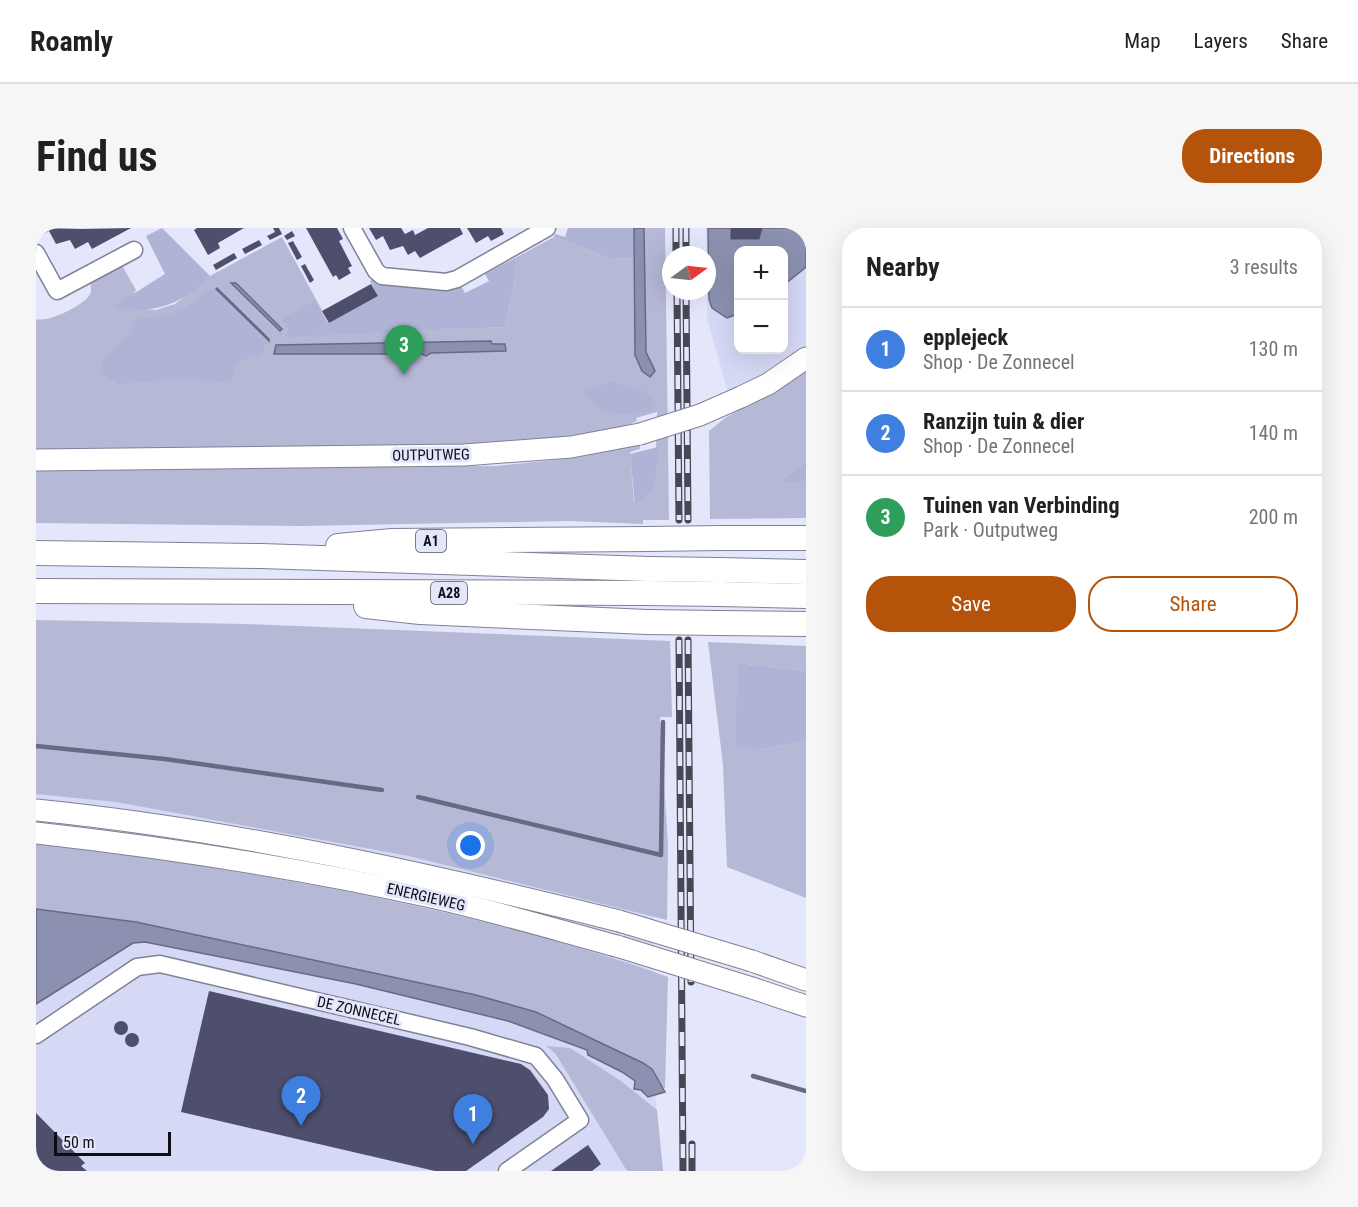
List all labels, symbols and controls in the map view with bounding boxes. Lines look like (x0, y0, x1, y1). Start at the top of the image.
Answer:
text: Roamly (30, 25, 113, 58)
text: Map (1124, 29, 1161, 53)
text: Layers (1194, 29, 1248, 53)
text: Share (1281, 29, 1328, 53)
button: Directions (1182, 129, 1322, 183)
text: Find us (36, 132, 157, 181)
north arrow (662, 246, 716, 300)
map controls (734, 246, 788, 354)
button: + (734, 246, 788, 300)
text: Nearby (866, 252, 940, 282)
text: 3 results (1230, 255, 1298, 279)
button: − (734, 300, 788, 354)
text: epplejeck (923, 325, 1008, 350)
pin: 3 (384, 326, 424, 375)
text: 1 (880, 337, 891, 361)
text: 130 m (1249, 337, 1298, 361)
text: Shop · De Zonnecel (923, 350, 1075, 374)
text: Ranzijn tuin & dier (923, 409, 1084, 434)
text: 2 (880, 421, 891, 445)
text: 140 m (1249, 421, 1298, 445)
text: Shop · De Zonnecel (923, 434, 1075, 458)
street label: OUTPUTWEG (392, 445, 470, 465)
text: Tuinen van Verbinding (923, 493, 1119, 518)
text: 3 (880, 505, 891, 529)
text: 200 m (1249, 505, 1298, 529)
text: Park · Outputweg (923, 518, 1058, 542)
road number: A1 (416, 530, 446, 552)
button: Save (866, 576, 1076, 632)
button: Share (1088, 576, 1298, 632)
road number: A28 (431, 582, 467, 604)
your location (456, 831, 485, 860)
street label: ENERGIEWEG (385, 879, 467, 915)
street label: DE ZONNECEL (315, 993, 403, 1029)
pin: 2 (282, 1076, 320, 1126)
pin: 1 (454, 1094, 492, 1144)
scale bar (54, 1129, 171, 1156)
text: 50 m (63, 1133, 95, 1152)

